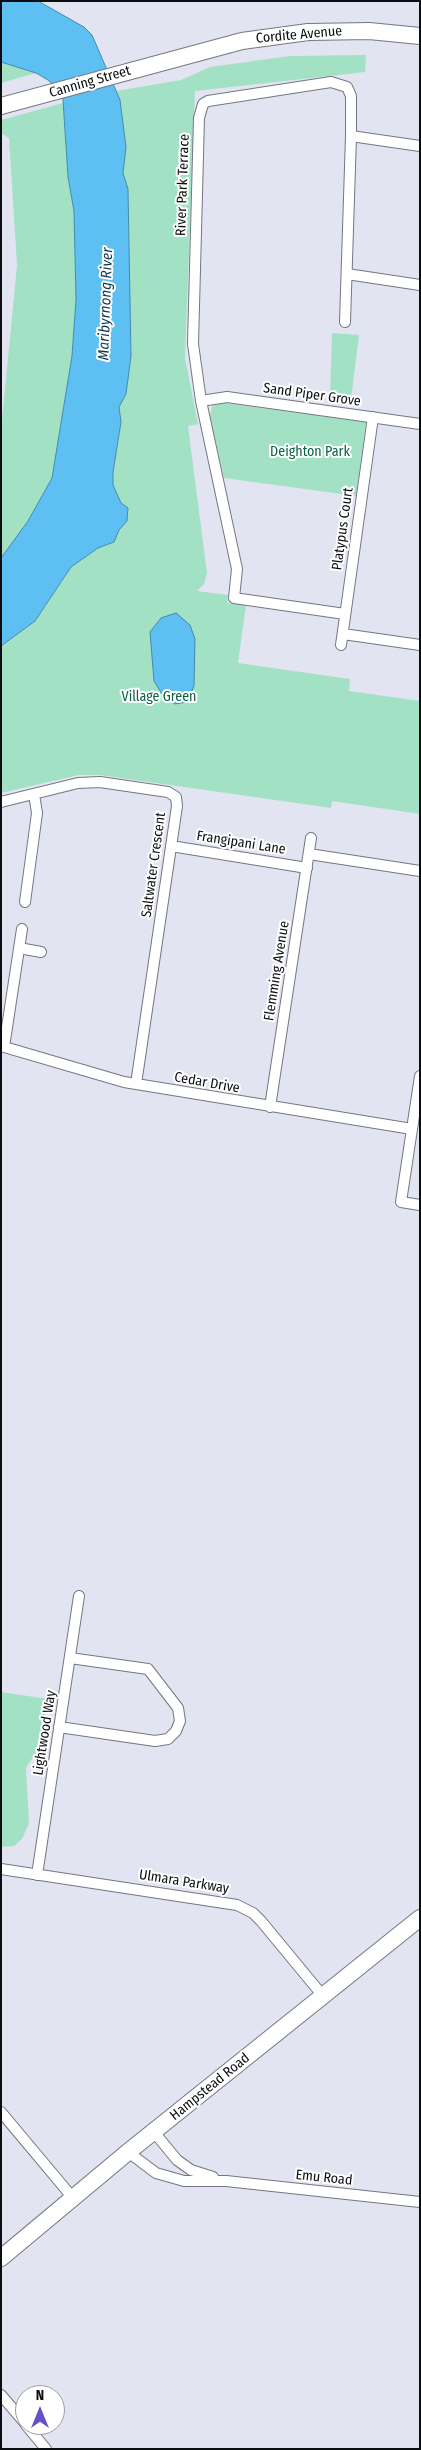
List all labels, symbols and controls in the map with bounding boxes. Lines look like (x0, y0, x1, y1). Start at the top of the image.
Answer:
street label: Cordite Avenue (255, 23, 343, 47)
street label: Canning Street (47, 62, 133, 102)
street label: River Park Terrace (173, 134, 193, 236)
water label: Maribyrnong River (95, 247, 117, 361)
street label: Sand Piper Grove (262, 380, 362, 410)
park label: Deighton Park (270, 444, 350, 460)
street label: Platypus Court (329, 487, 357, 571)
park label: Village Green (122, 689, 196, 705)
street label: Saltwater Crescent (138, 811, 170, 919)
street label: Frangipani Lane (195, 828, 287, 858)
street label: Flemming Avenue (261, 920, 293, 1022)
street label: Cedar Drive (173, 1069, 241, 1097)
street label: Lightwood Way (30, 1689, 60, 1777)
street label: Ulmara Parkway (138, 1867, 230, 1897)
street label: Hampstead Road (167, 2050, 253, 2124)
street label: Emu Road (295, 2167, 353, 2189)
north arrow (15, 2385, 65, 2435)
text: N (36, 2387, 44, 2404)

